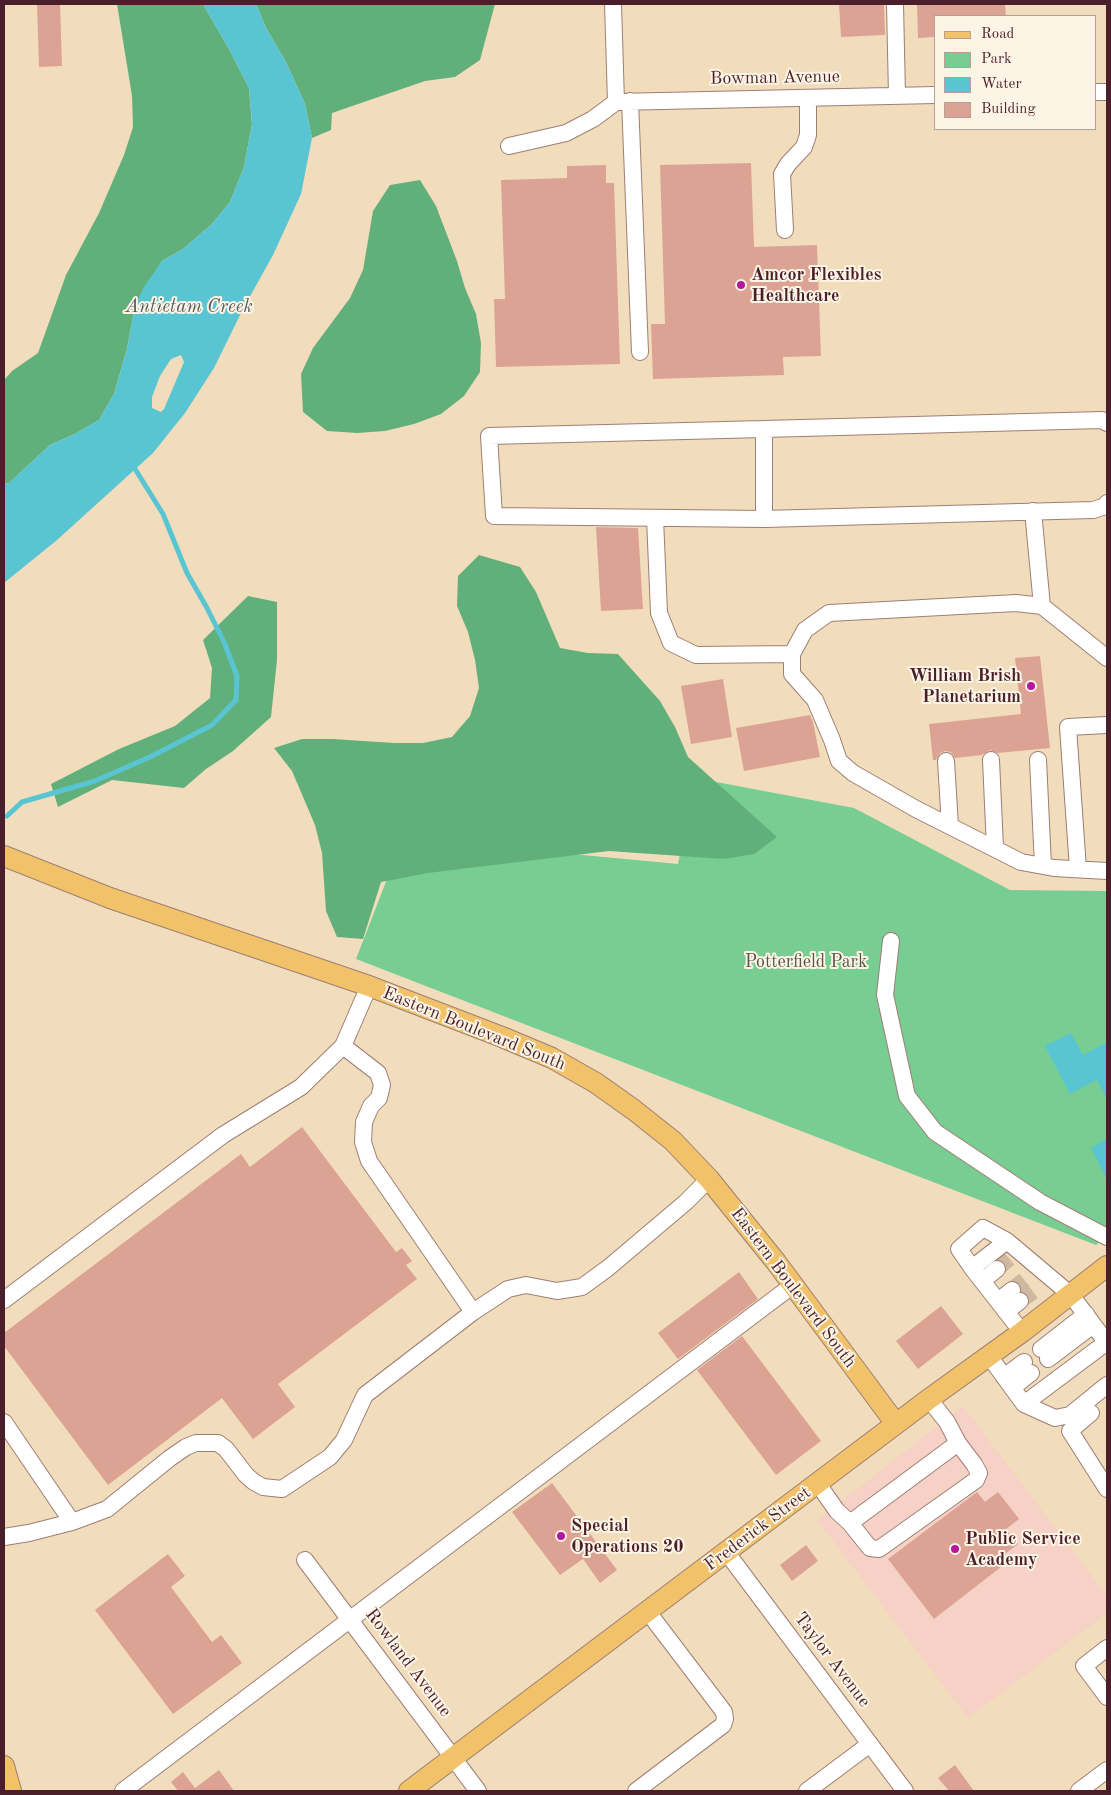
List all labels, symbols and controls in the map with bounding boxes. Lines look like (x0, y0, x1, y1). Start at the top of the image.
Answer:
legend (934, 15, 1096, 130)
text: Road (981, 27, 1014, 42)
text: Park (981, 52, 1012, 67)
street label: Bowman Avenue (710, 66, 840, 90)
text: Water (981, 77, 1022, 92)
text: Building (981, 102, 1036, 117)
place label: Amcor Flexibles Healthcare (751, 264, 881, 306)
marker: Amcor Flexibles Healthcare (735, 279, 747, 291)
water label: Antietam Creek (125, 296, 253, 318)
place label: William Brish Planetarium (909, 665, 1021, 708)
marker: William Brish Planetarium (1025, 680, 1037, 692)
park label: Potterfield Park (745, 951, 867, 973)
street label: Eastern Boulevard South (379, 982, 569, 1076)
street label: Eastern Boulevard South (726, 1203, 860, 1373)
street label: Frederick Street (701, 1482, 815, 1576)
place label: Special Operations 20 (571, 1515, 684, 1558)
place label: Public Service Academy (965, 1528, 1081, 1570)
marker: Special Operations 20 (555, 1530, 567, 1542)
marker: Public Service Academy (949, 1543, 961, 1555)
street label: Rowland Avenue (360, 1604, 456, 1722)
street label: Taylor Avenue (789, 1608, 875, 1712)

